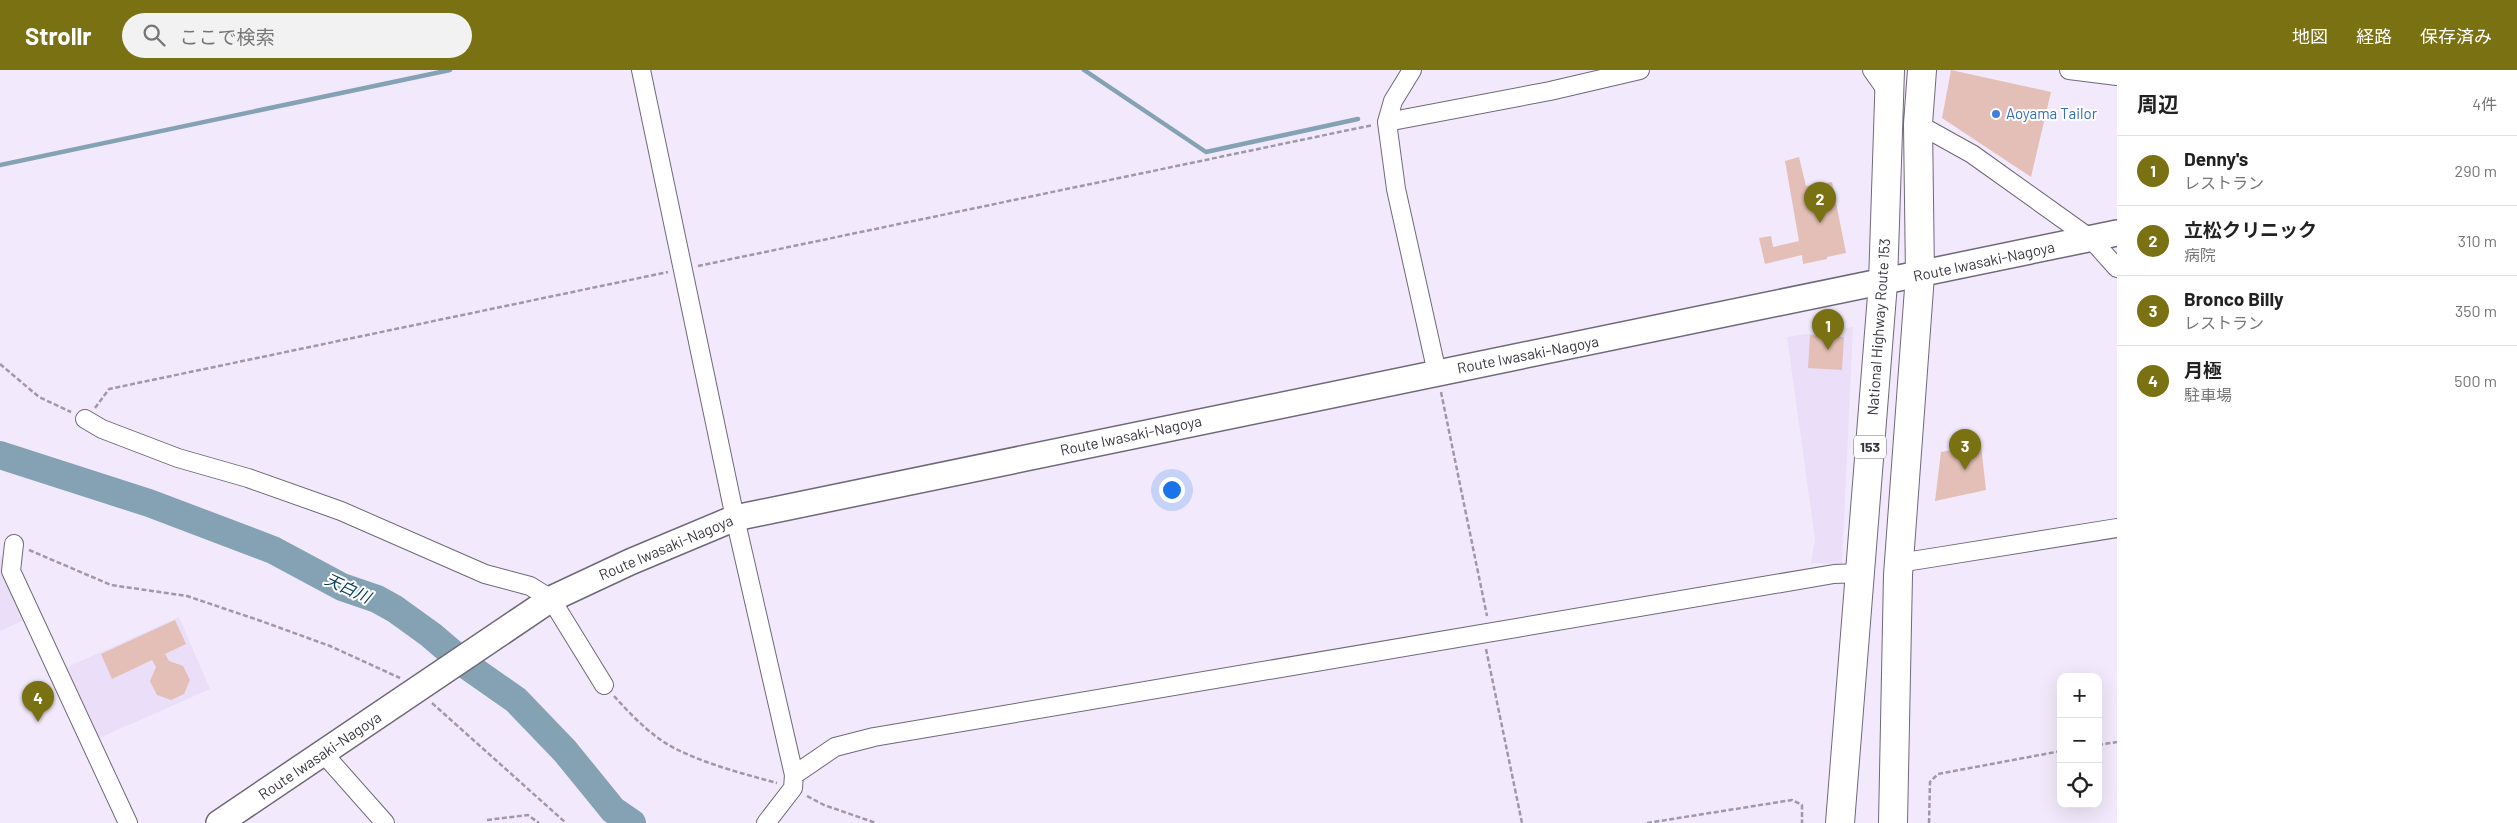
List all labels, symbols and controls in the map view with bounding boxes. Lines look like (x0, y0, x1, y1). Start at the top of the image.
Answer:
search box (122, 13, 472, 58)
text: Strollr (25, 21, 92, 50)
icon: search (140, 21, 168, 49)
text: ここで検索 (180, 25, 275, 48)
text: 地図 (2292, 25, 2328, 47)
text: 経路 (2356, 25, 2392, 47)
text: 保存済み (2420, 25, 2492, 47)
text: 周辺 (2137, 91, 2179, 116)
text: 4件 (2472, 94, 2497, 113)
place label: Aoyama Tailor (2006, 104, 2098, 122)
marker: Aoyama Tailor (1990, 108, 2002, 120)
text: Denny's (2184, 147, 2248, 170)
text: 1 (2150, 161, 2156, 180)
text: 290 m (2455, 161, 2497, 180)
text: レストラン (2184, 173, 2264, 192)
pin: 2 (1804, 182, 1836, 223)
text: 立松クリニック (2184, 218, 2317, 241)
text: 2 (2149, 231, 2157, 250)
text: 310 m (2458, 231, 2497, 250)
street label: Route Iwasaki-Nagoya (1911, 237, 2056, 285)
street label: National Highway Route 153 (1863, 238, 1893, 416)
text: 病院 (2184, 245, 2216, 264)
text: Bronco Billy (2184, 287, 2284, 310)
text: 3 (2149, 301, 2157, 320)
text: 350 m (2455, 301, 2497, 320)
pin: 1 (1812, 309, 1844, 350)
text: レストラン (2184, 313, 2264, 332)
street label: Route Iwasaki-Nagoya (1455, 331, 1600, 377)
text: 月極 (2184, 358, 2222, 381)
text: 4 (2148, 371, 2158, 390)
text: 500 m (2454, 371, 2497, 390)
text: 駐車場 (2184, 385, 2232, 404)
street label: Route Iwasaki-Nagoya (1058, 411, 1203, 459)
pin: 3 (1949, 429, 1981, 470)
road number: 153 (1854, 436, 1886, 458)
your location (1159, 477, 1185, 503)
street label: Route Iwasaki-Nagoya (596, 511, 735, 584)
water label: 天白川 (322, 569, 376, 607)
map controls (2057, 673, 2102, 808)
button: + (2057, 673, 2102, 718)
pin: 4 (22, 681, 54, 722)
street label: Route Iwasaki-Nagoya (255, 707, 384, 803)
button: − (2057, 718, 2102, 763)
button: locate (2057, 763, 2102, 808)

